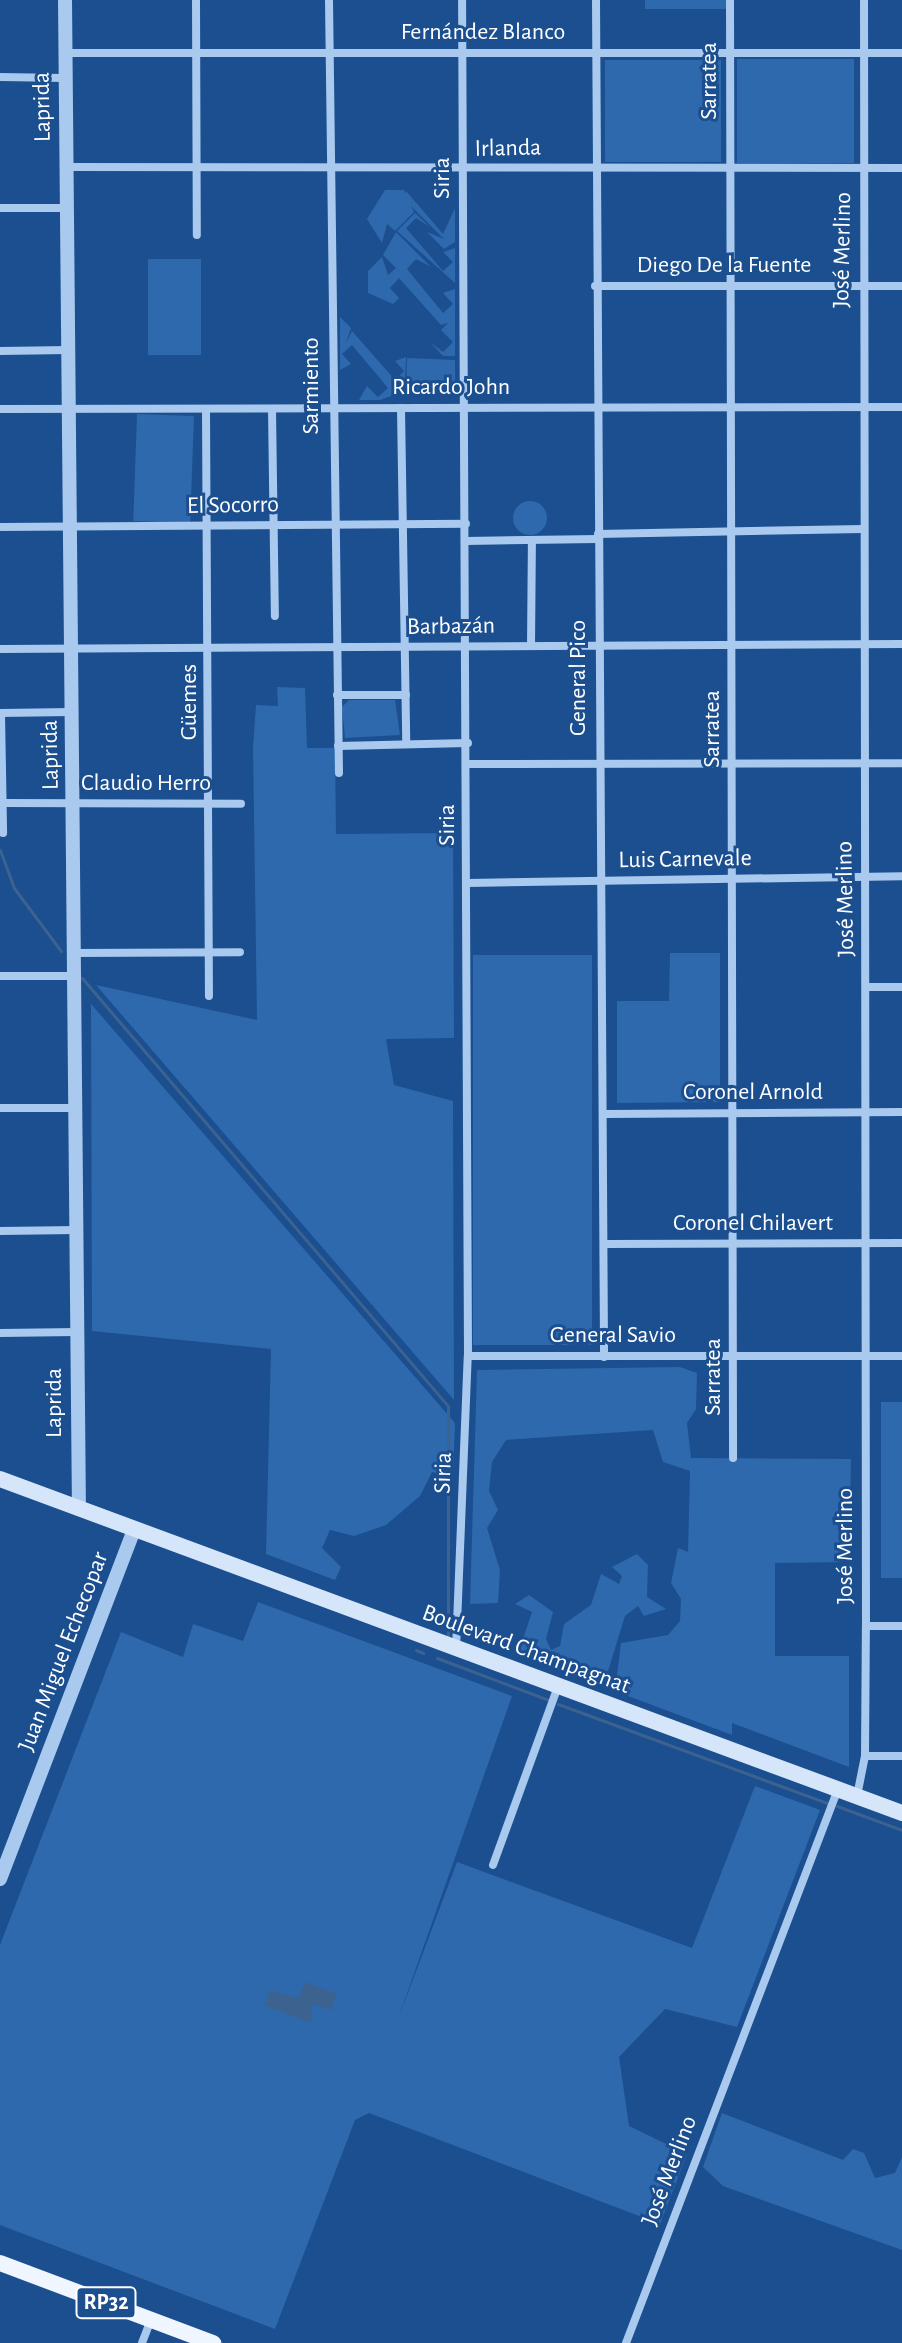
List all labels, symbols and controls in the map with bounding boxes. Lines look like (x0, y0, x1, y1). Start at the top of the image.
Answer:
street label: Fernández Blanco (401, 19, 565, 47)
street label: Sarratea (696, 42, 724, 120)
street label: Laprida (28, 72, 58, 142)
street label: Irlanda (474, 134, 542, 164)
street label: Siria (429, 157, 457, 199)
street label: José Merlino (828, 192, 858, 308)
street label: Diego De la Fuente (637, 252, 811, 280)
street label: Sarmiento (298, 337, 326, 435)
street label: Ricardo John (392, 374, 510, 402)
street label: El Socorro (187, 491, 279, 521)
street label: Barbazán (407, 612, 495, 642)
street label: General Pico (565, 620, 593, 736)
street label: Güemes (176, 664, 204, 740)
street label: Sarratea (699, 690, 727, 768)
street label: Laprida (36, 720, 66, 790)
street label: Claudio Herro (81, 770, 211, 798)
street label: Siria (434, 804, 462, 846)
street label: José Merlino (831, 841, 861, 957)
street label: Luis Carnevale (618, 844, 752, 876)
street label: Coronel Arnold (683, 1079, 823, 1107)
street label: Coronel Chilavert (673, 1210, 833, 1238)
street label: General Savio (550, 1322, 676, 1350)
street label: Sarratea (700, 1338, 728, 1416)
street label: Laprida (41, 1368, 69, 1438)
street label: Siria (429, 1452, 459, 1494)
street label: José Merlino (832, 1488, 860, 1604)
street label: Juan Miguel Echecopar (13, 1548, 115, 1756)
street label: Boulevard Champagnat (418, 1599, 634, 1701)
street label: José Merlino (636, 2112, 704, 2230)
road number: RP32 (74, 2285, 138, 2321)

